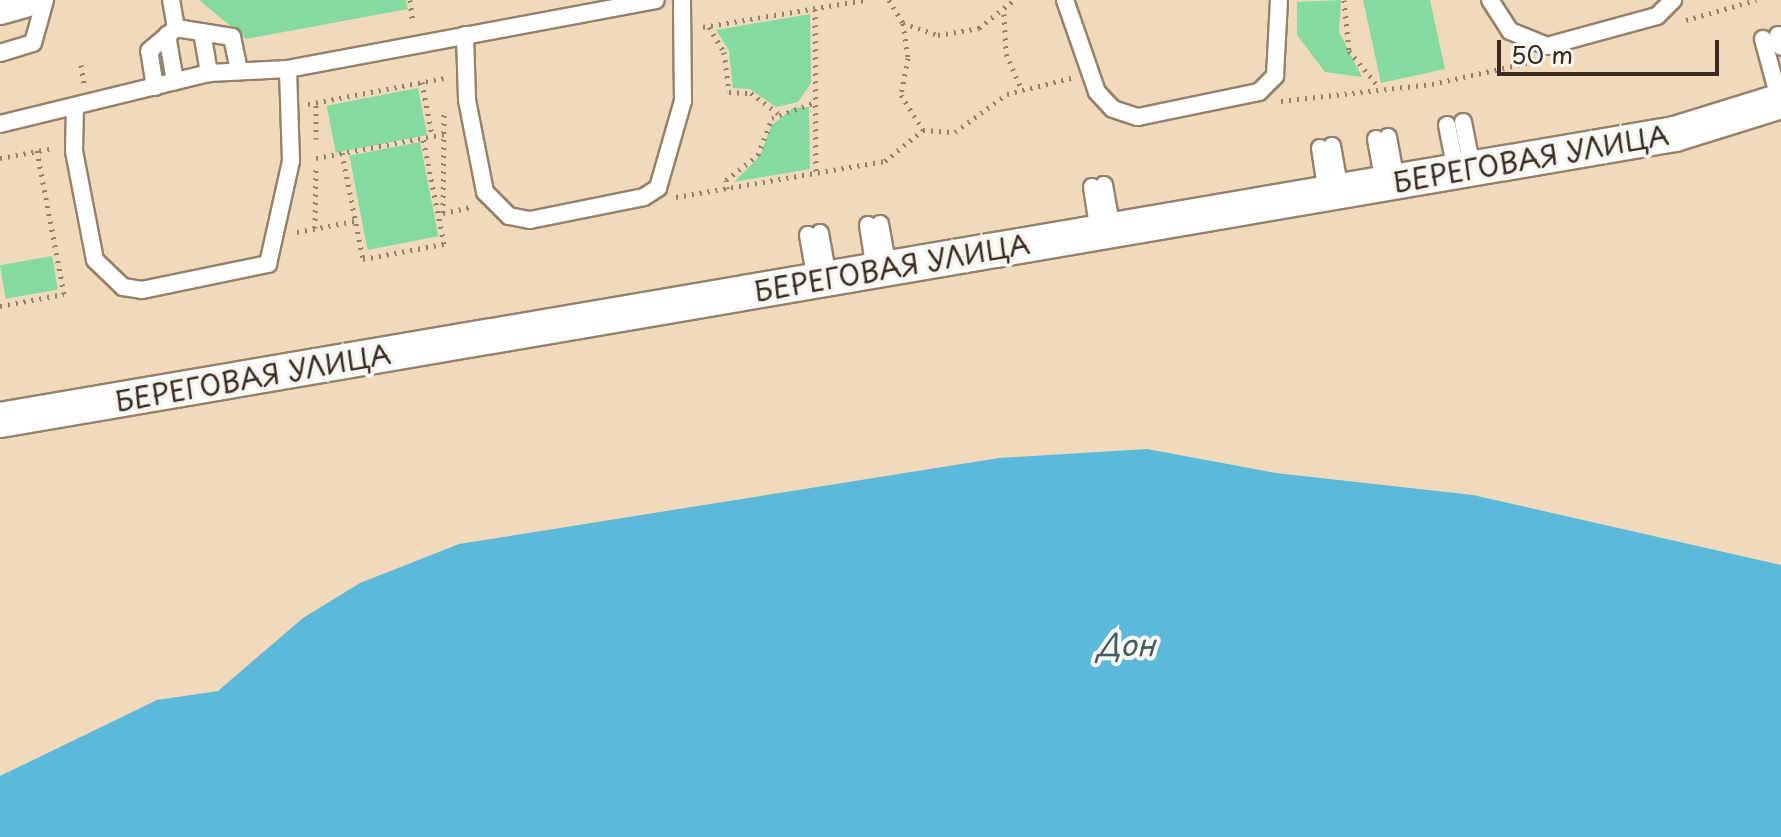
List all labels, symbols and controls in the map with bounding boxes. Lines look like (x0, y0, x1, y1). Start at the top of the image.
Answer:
scale bar (1501, 24, 1723, 74)
text: 50 m (1511, 36, 1573, 72)
street label: БЕРЕГОВАЯ УЛИЦА (1391, 117, 1671, 199)
street label: БЕРЕГОВАЯ УЛИЦА (752, 226, 1032, 308)
street label: БЕРЕГОВАЯ УЛИЦА (113, 336, 393, 418)
water label: Дон (1097, 626, 1155, 662)

